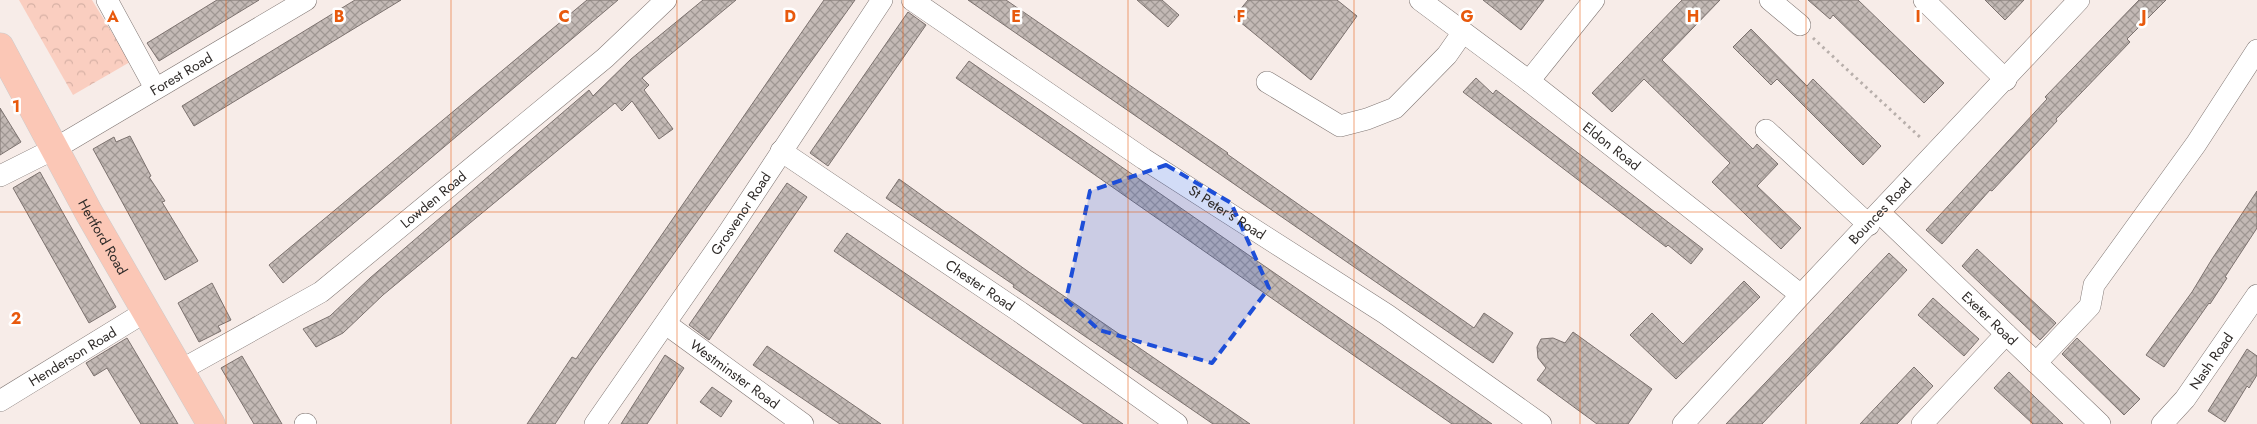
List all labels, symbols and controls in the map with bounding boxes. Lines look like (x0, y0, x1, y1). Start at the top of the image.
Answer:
text: A (106, 5, 119, 28)
text: B (334, 5, 344, 28)
text: C (558, 5, 570, 28)
text: D (784, 5, 796, 28)
text: E (1011, 5, 1021, 28)
text: F (1237, 5, 1245, 28)
text: G (1460, 5, 1474, 28)
text: H (1687, 5, 1699, 28)
text: I (1915, 5, 1921, 28)
text: J (2138, 5, 2147, 28)
street label: Forest Road (146, 48, 216, 100)
text: 1 (12, 95, 20, 118)
street label: Eldon Road (1579, 117, 1645, 175)
street label: Lowden Road (396, 166, 471, 233)
street label: Grosvenor Road (706, 168, 776, 259)
street label: Bounces Road (1844, 174, 1916, 249)
street label: St Peter's Road (1185, 180, 1270, 244)
street label: Hertford Road (73, 195, 133, 278)
street label: Chester Road (941, 255, 1019, 316)
street label: Exeter Road (1957, 287, 2022, 350)
text: 2 (11, 307, 21, 330)
street label: Henderson Road (25, 322, 120, 391)
street label: Nash Road (2184, 329, 2238, 394)
street label: Westminster Road (686, 335, 784, 414)

